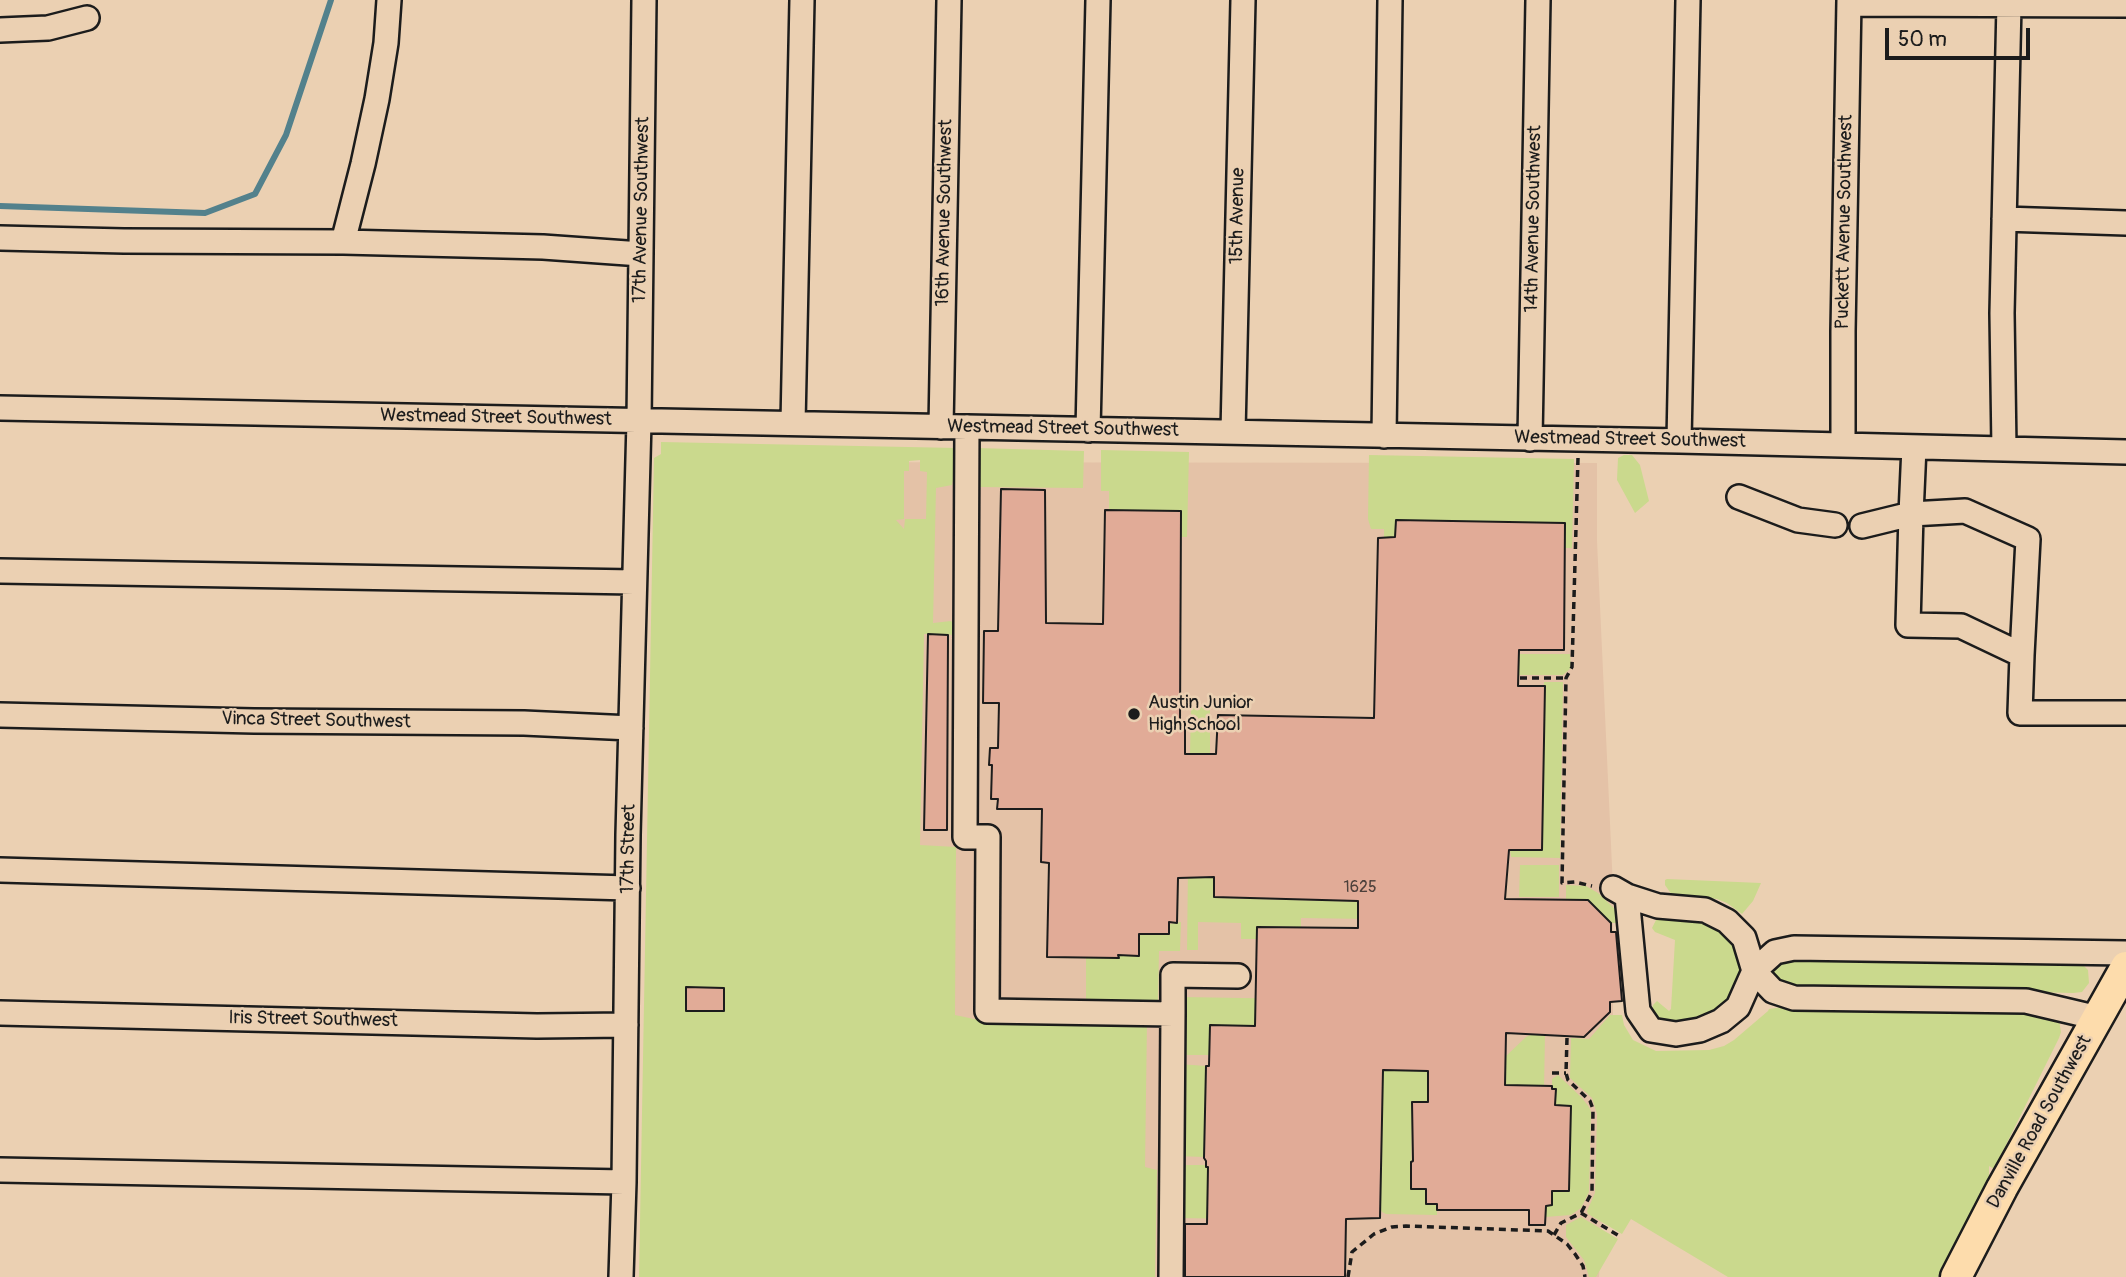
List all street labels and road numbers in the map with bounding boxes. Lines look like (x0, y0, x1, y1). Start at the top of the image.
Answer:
street label: Puckett Avenue Southwest (1832, 114, 1858, 330)
street label: 17th Avenue Southwest (629, 117, 655, 303)
street label: 16th Avenue Southwest (932, 119, 958, 307)
street label: 14th Avenue Southwest (1521, 125, 1547, 313)
street label: 15th Avenue (1226, 167, 1250, 265)
street label: Westmead Street Southwest (380, 405, 612, 431)
street label: Westmead Street Southwest (947, 416, 1179, 442)
street label: Westmead Street Southwest (1514, 427, 1746, 453)
street label: Vinca Street Southwest (221, 708, 411, 734)
street label: 17th Street (617, 804, 641, 894)
street label: Iris Street Southwest (228, 1007, 398, 1033)
street label: Danville Road Southwest (1983, 1031, 2097, 1213)

